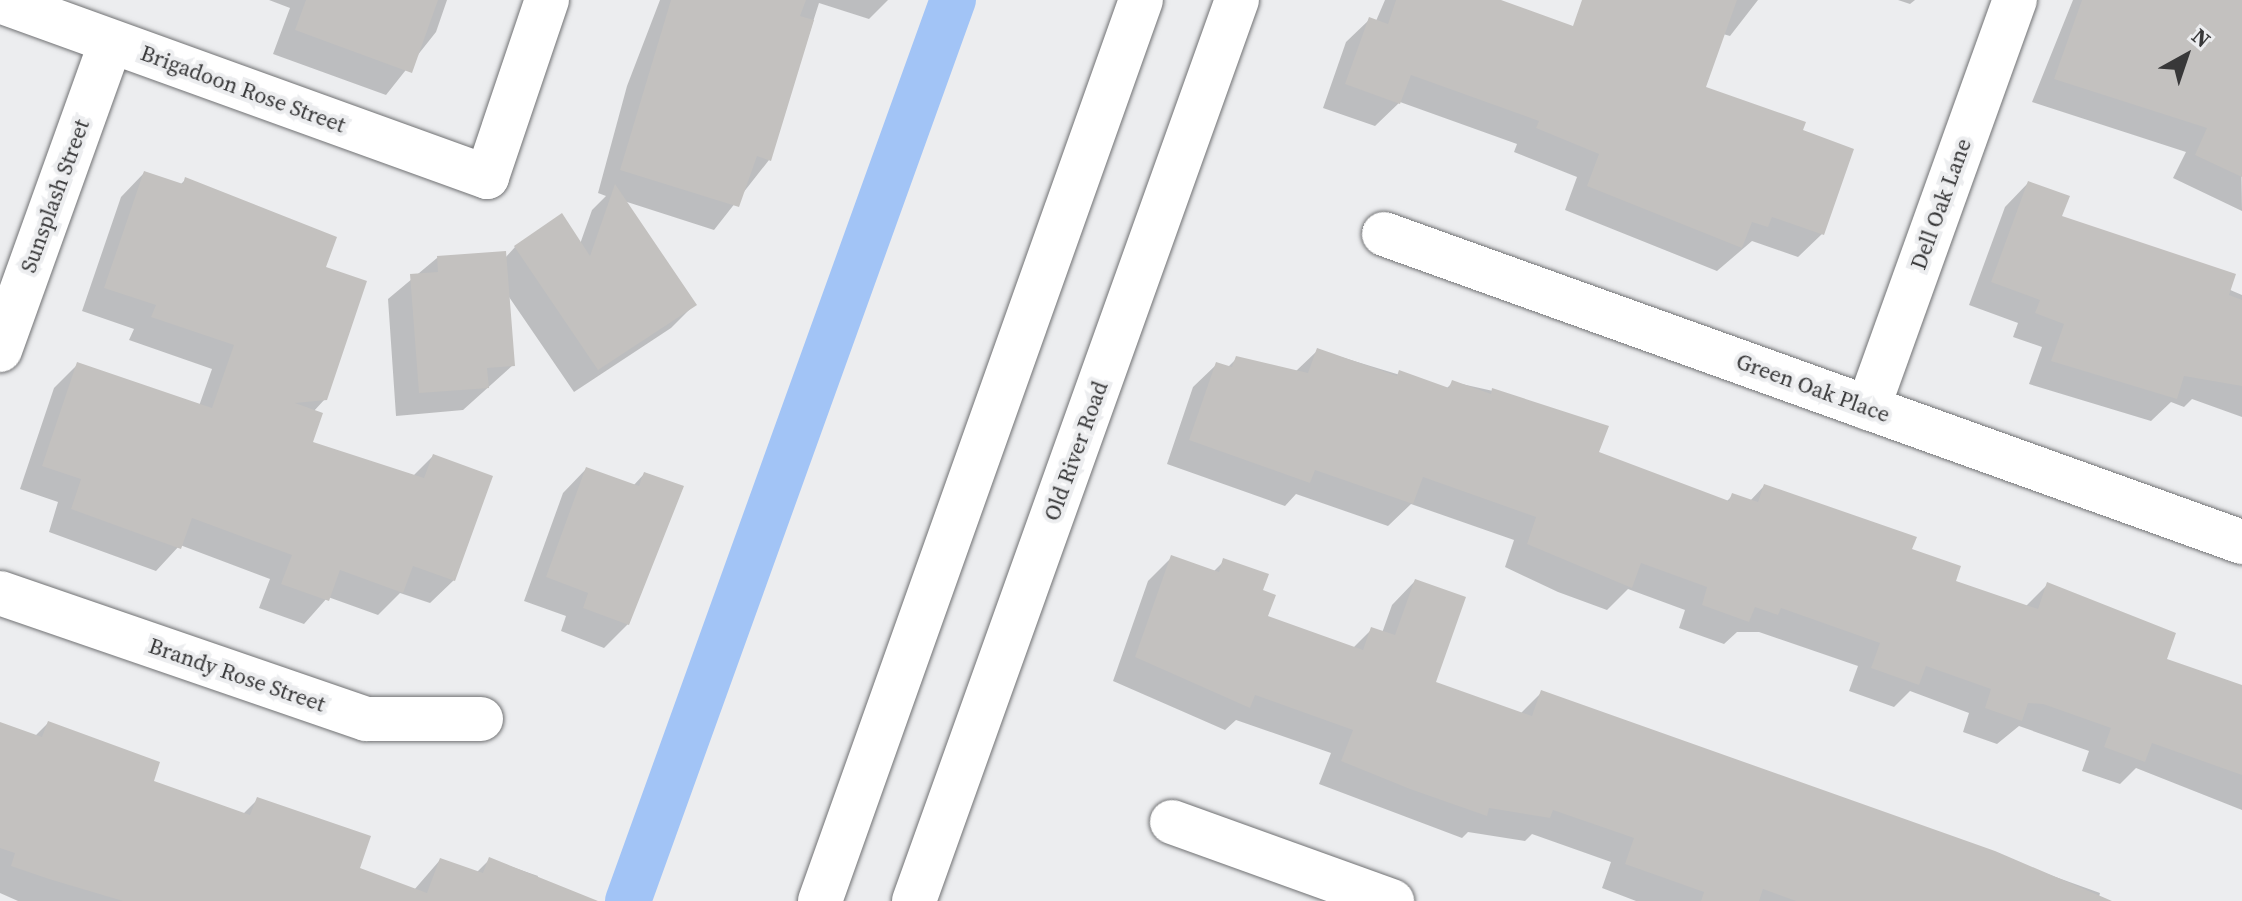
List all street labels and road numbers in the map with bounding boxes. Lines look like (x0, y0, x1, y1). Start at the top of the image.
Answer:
street label: Brigadoon Rose Street (137, 40, 349, 138)
street label: Sunsplash Street (15, 116, 95, 276)
street label: Dell Oak Lane (1905, 135, 1977, 273)
street label: Green Oak Place (1733, 348, 1893, 428)
street label: Old River Road (1039, 378, 1113, 524)
street label: Brandy Rose Street (145, 632, 329, 718)

